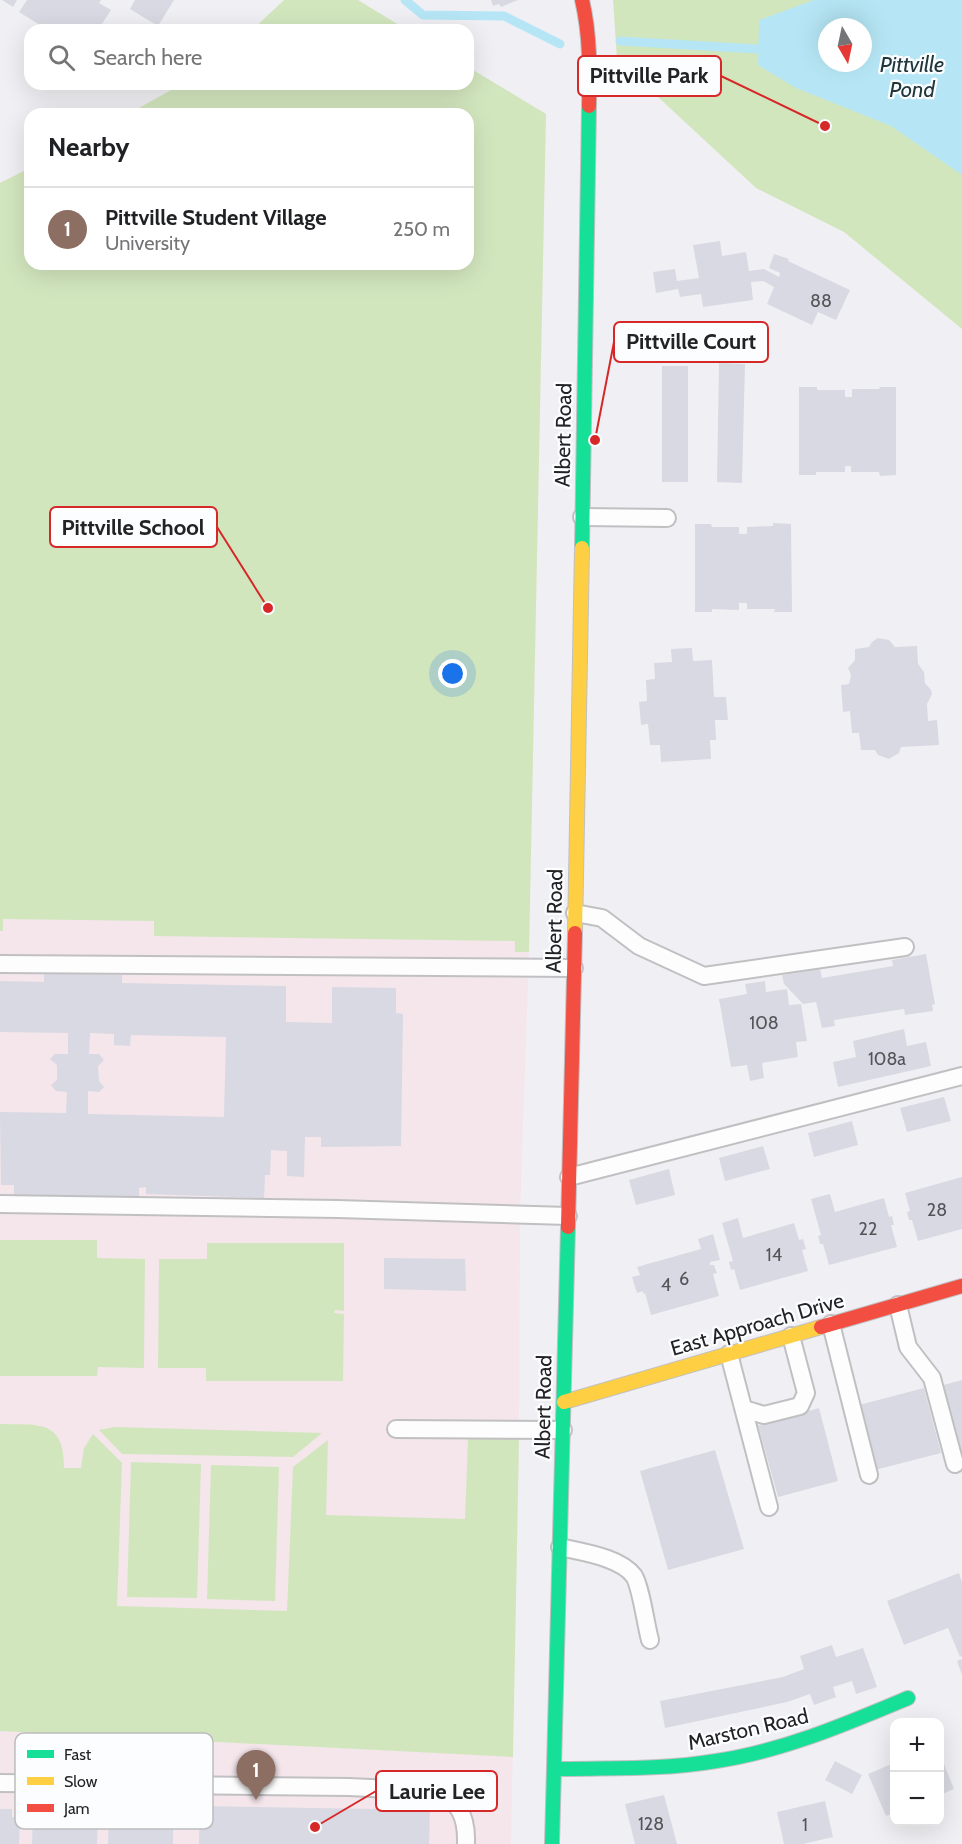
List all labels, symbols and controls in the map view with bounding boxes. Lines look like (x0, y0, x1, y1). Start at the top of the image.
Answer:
north arrow (818, 18, 872, 72)
search box (24, 24, 474, 90)
icon: search (45, 41, 78, 74)
text: Search here (93, 44, 202, 71)
water label: Pittville Pond (880, 51, 944, 103)
callout: Pittville Park (578, 56, 721, 96)
text: Pittville Park (589, 62, 709, 89)
text: Nearby (48, 131, 129, 163)
text: Pittville Student Village (105, 204, 327, 231)
text: 1 (64, 217, 71, 241)
text: 250 m (393, 217, 450, 241)
text: University (105, 231, 190, 255)
house number: 88 (810, 290, 832, 312)
callout: Pittville Court (614, 322, 768, 362)
text: Pittville Court (626, 328, 756, 355)
street label: Albert Road (550, 383, 576, 487)
callout: Pittville School (50, 507, 217, 547)
text: Pittville School (61, 514, 205, 541)
your location (438, 659, 467, 688)
street label: Albert Road (541, 869, 567, 973)
house number: 108 (749, 1012, 779, 1034)
house number: 108a (868, 1048, 906, 1070)
house number: 28 (927, 1199, 947, 1221)
house number: 22 (859, 1218, 877, 1240)
house number: 14 (766, 1244, 782, 1266)
house number: 6 (679, 1268, 689, 1290)
house number: 4 (661, 1274, 671, 1296)
street label: East Approach Drive (667, 1287, 847, 1361)
street label: Albert Road (530, 1355, 556, 1459)
street label: Marston Road (685, 1703, 811, 1755)
map controls (890, 1718, 944, 1826)
button: + (890, 1718, 944, 1772)
legend (15, 1733, 213, 1829)
text: Fast (64, 1745, 92, 1764)
pin: 1 (236, 1750, 276, 1800)
callout: Laurie Lee (376, 1771, 497, 1811)
text: Slow (64, 1772, 98, 1791)
button: − (890, 1772, 944, 1826)
text: Laurie Lee (389, 1778, 485, 1805)
text: Jam (63, 1799, 90, 1818)
house number: 128 (638, 1813, 664, 1835)
house number: 1 (802, 1814, 808, 1836)

